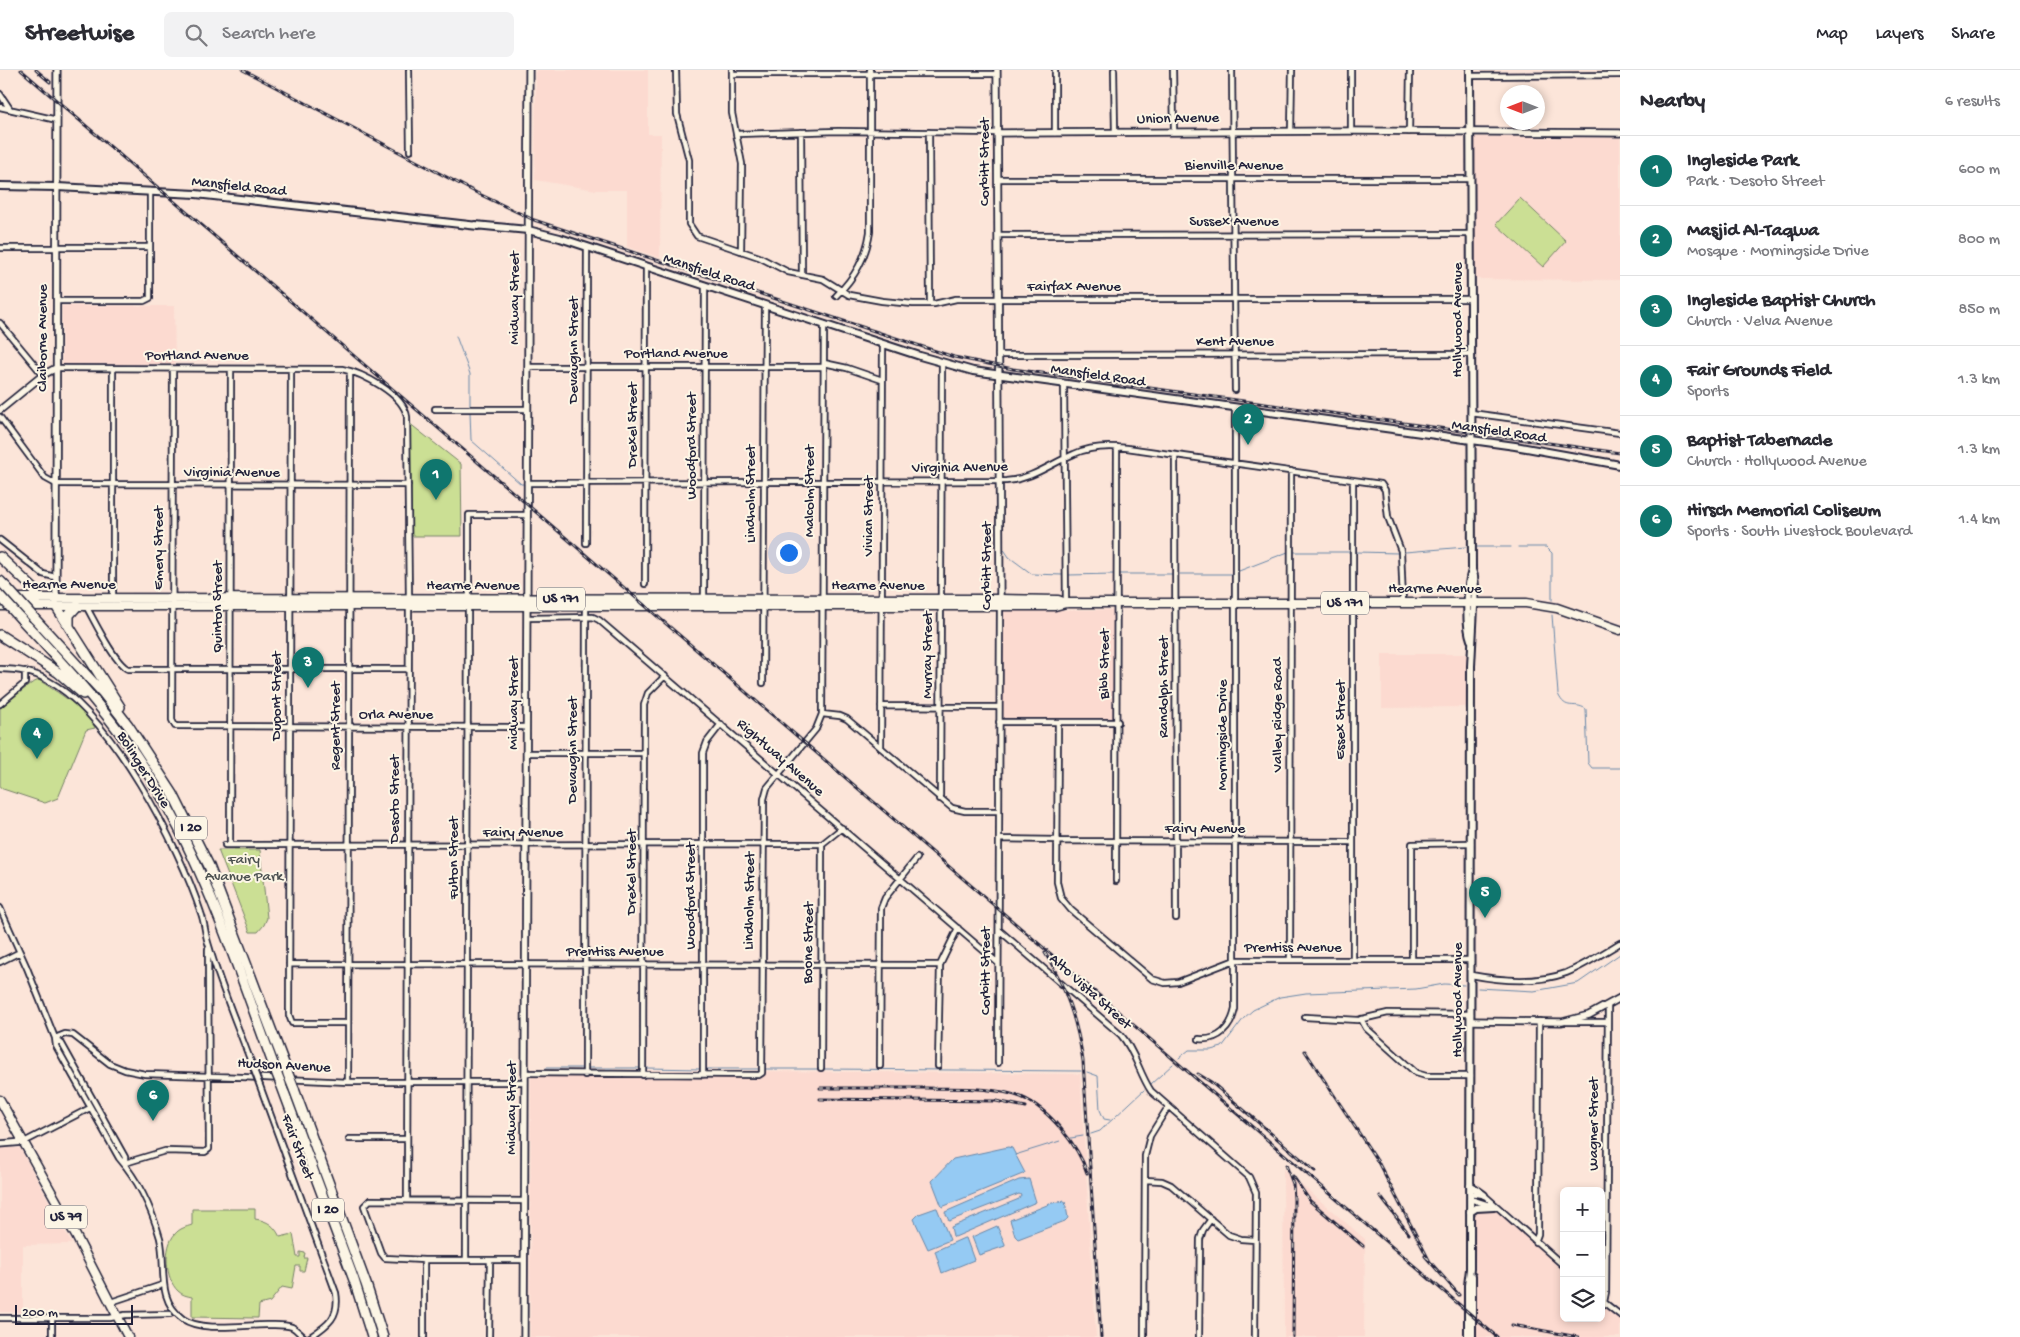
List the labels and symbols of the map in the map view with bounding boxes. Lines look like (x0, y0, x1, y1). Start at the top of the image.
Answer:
north arrow (1500, 85, 1545, 130)
street label: Union Avenue (1137, 109, 1220, 129)
street label: Corbitt Street (976, 116, 994, 206)
street label: Bienville Avenue (1184, 157, 1284, 175)
street label: Mansfield Road (191, 173, 289, 201)
street label: Sussex Avenue (1189, 213, 1279, 231)
street label: Midway Street (506, 249, 524, 345)
street label: Mansfield Road (661, 250, 758, 297)
street label: Hollywood Avenue (1449, 262, 1467, 377)
street label: Fairfax Avenue (1026, 278, 1121, 296)
street label: Claiborne Avenue (34, 284, 52, 392)
street label: Devaughn Street (565, 295, 583, 404)
street label: Kent Avenue (1196, 333, 1274, 351)
street label: Portland Avenue (623, 345, 728, 363)
street label: Portland Avenue (144, 347, 249, 365)
street label: Mansfield Road (1050, 360, 1148, 392)
street label: Drexel Street (624, 380, 642, 469)
street label: Woodford Street (683, 391, 701, 500)
pin: 2 (1232, 404, 1264, 445)
street label: Mansfield Road (1451, 416, 1549, 448)
street label: Lindholm Street (742, 443, 760, 543)
street label: Malcolm Street (801, 443, 819, 537)
street label: Virginia Avenue (911, 458, 1008, 478)
pin: 1 (420, 459, 452, 500)
street label: Virginia Avenue (183, 464, 280, 482)
street label: Vivian Street (860, 474, 878, 557)
street label: Emery Street (150, 504, 168, 590)
street label: Corbitt Street (978, 520, 996, 610)
your location (776, 540, 802, 566)
street label: Quinton Street (209, 559, 227, 653)
street label: Hearne Avenue (22, 576, 116, 594)
street label: Hearne Avenue (426, 577, 520, 595)
street label: Hearne Avenue (831, 577, 925, 595)
street label: Hearne Avenue (1388, 580, 1482, 598)
road number: US 171 (537, 588, 585, 610)
road number: US 171 (1321, 592, 1369, 614)
street label: Murray Street (919, 609, 937, 699)
street label: Bibb Street (1096, 627, 1114, 700)
street label: Randolph Street (1155, 634, 1173, 738)
pin: 3 (292, 647, 324, 688)
street label: Dupont Street (268, 650, 286, 741)
street label: Midway Street (505, 654, 523, 750)
street label: Valley Ridge Road (1269, 657, 1287, 773)
street label: Essex Street (1332, 678, 1350, 760)
street label: Morningside Drive (1214, 679, 1232, 791)
street label: Regent Street (327, 680, 345, 770)
street label: Devaughn Street (564, 695, 582, 804)
street label: Orla Avenue (359, 706, 434, 724)
street label: Rightway Avenue (733, 715, 828, 801)
pin: 4 (21, 718, 53, 759)
street label: Bolinger Drive (112, 728, 174, 812)
street label: Desoto Street (386, 753, 404, 844)
street label: Fulton Street (445, 815, 463, 900)
road number: I 20 (175, 816, 207, 840)
street label: Fairy Avenue (1164, 820, 1246, 838)
street label: Fairy Avenue (482, 824, 564, 842)
street label: Drexel Street (623, 827, 641, 916)
street label: Woodford Street (682, 841, 700, 950)
street label: Lindholm Street (740, 850, 760, 950)
park label: Fairy Avanue Park (205, 851, 284, 886)
pin: 5 (1469, 877, 1501, 918)
street label: Boone Street (799, 900, 819, 985)
street label: Corbitt Street (977, 925, 995, 1015)
street label: Prentiss Avenue (1243, 939, 1342, 957)
street label: Hollywood Avenue (1449, 942, 1467, 1057)
street label: Prentiss Avenue (565, 943, 664, 961)
street label: Alto Vista Street (1045, 950, 1136, 1035)
street label: Hudson Avenue (237, 1055, 331, 1077)
street label: Midway Street (503, 1059, 521, 1155)
street label: Wagner Street (1585, 1075, 1603, 1171)
pin: 6 (137, 1080, 169, 1121)
street label: Fair Street (276, 1111, 318, 1184)
road number: I 20 (312, 1198, 344, 1222)
road number: US 79 (45, 1206, 87, 1228)
scale bar (15, 1302, 132, 1325)

